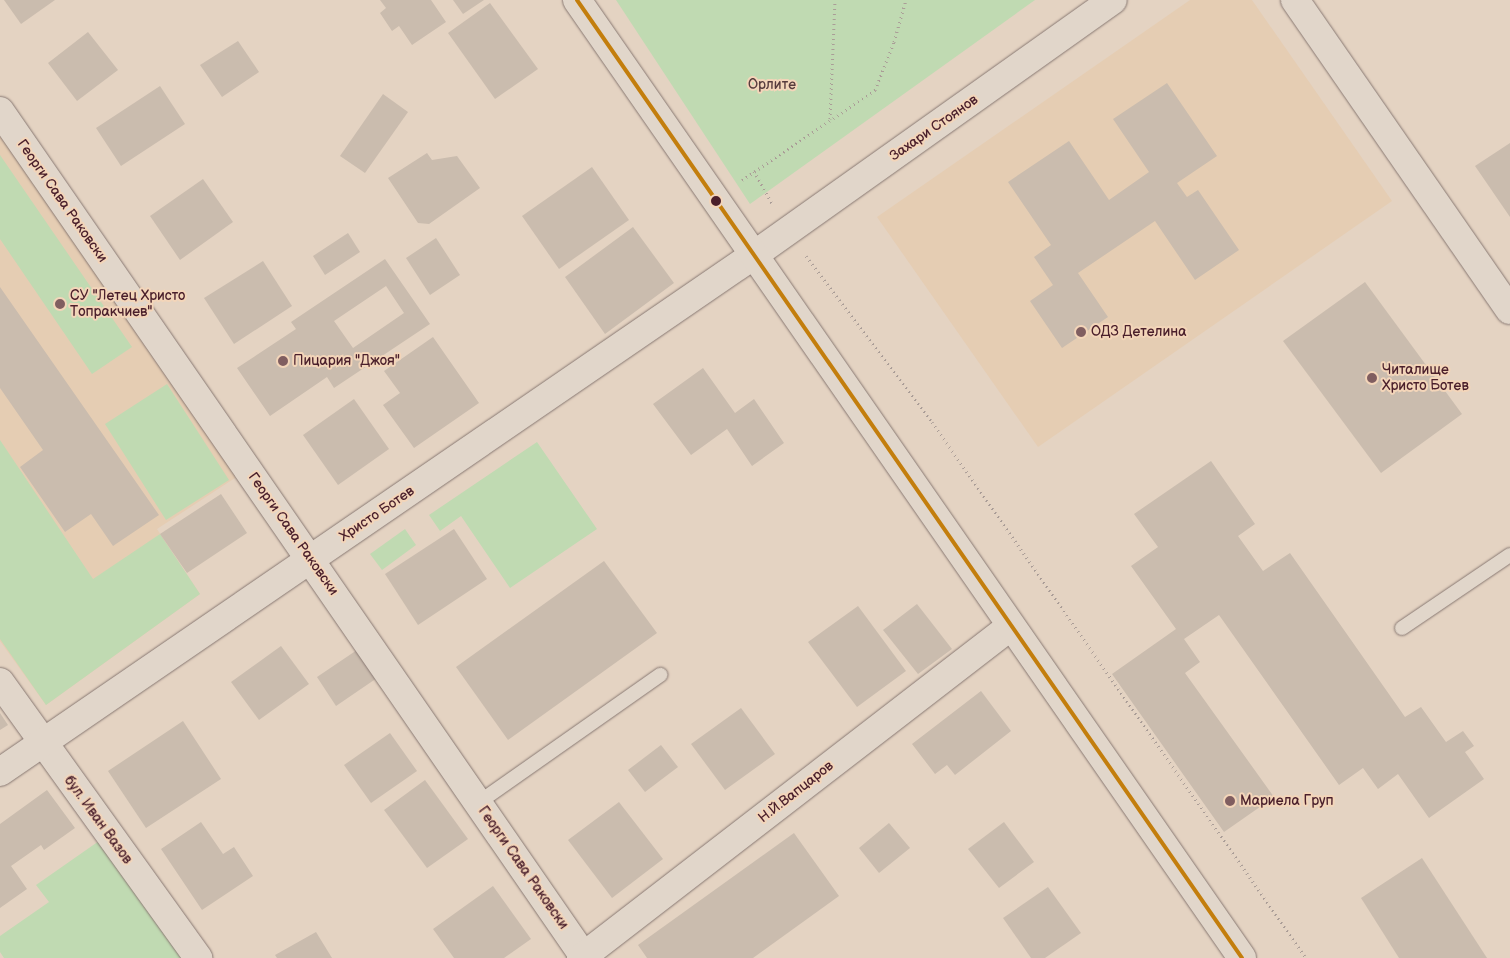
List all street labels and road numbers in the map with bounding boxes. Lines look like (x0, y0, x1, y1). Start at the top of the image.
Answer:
street label: Захари Стоянов (887, 91, 981, 165)
street label: Георги Сава Раковски (13, 136, 111, 266)
street label: Георги Сава Раковски (244, 469, 342, 599)
street label: Христо Ботев (336, 483, 418, 545)
street label: Н.Й.Вапцаров (755, 758, 837, 826)
street label: бул. Иван Вазов (60, 773, 136, 867)
street label: Георги Сава Раковски (474, 803, 572, 933)

